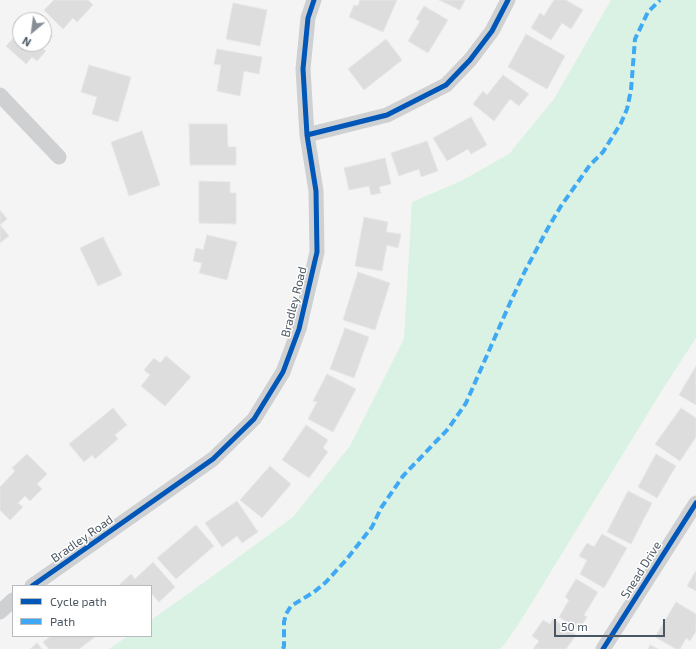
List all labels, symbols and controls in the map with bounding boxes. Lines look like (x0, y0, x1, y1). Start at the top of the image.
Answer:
north arrow (12, 12, 52, 52)
text: N (20, 34, 33, 50)
street label: Bradley Road (278, 265, 310, 339)
street label: Bradley Road (48, 512, 116, 566)
street label: Snead Drive (618, 539, 664, 601)
legend (12, 585, 152, 637)
text: Cycle path (50, 594, 107, 608)
scale bar (556, 611, 667, 637)
text: Path (50, 614, 75, 628)
text: 50 m (561, 619, 588, 633)

